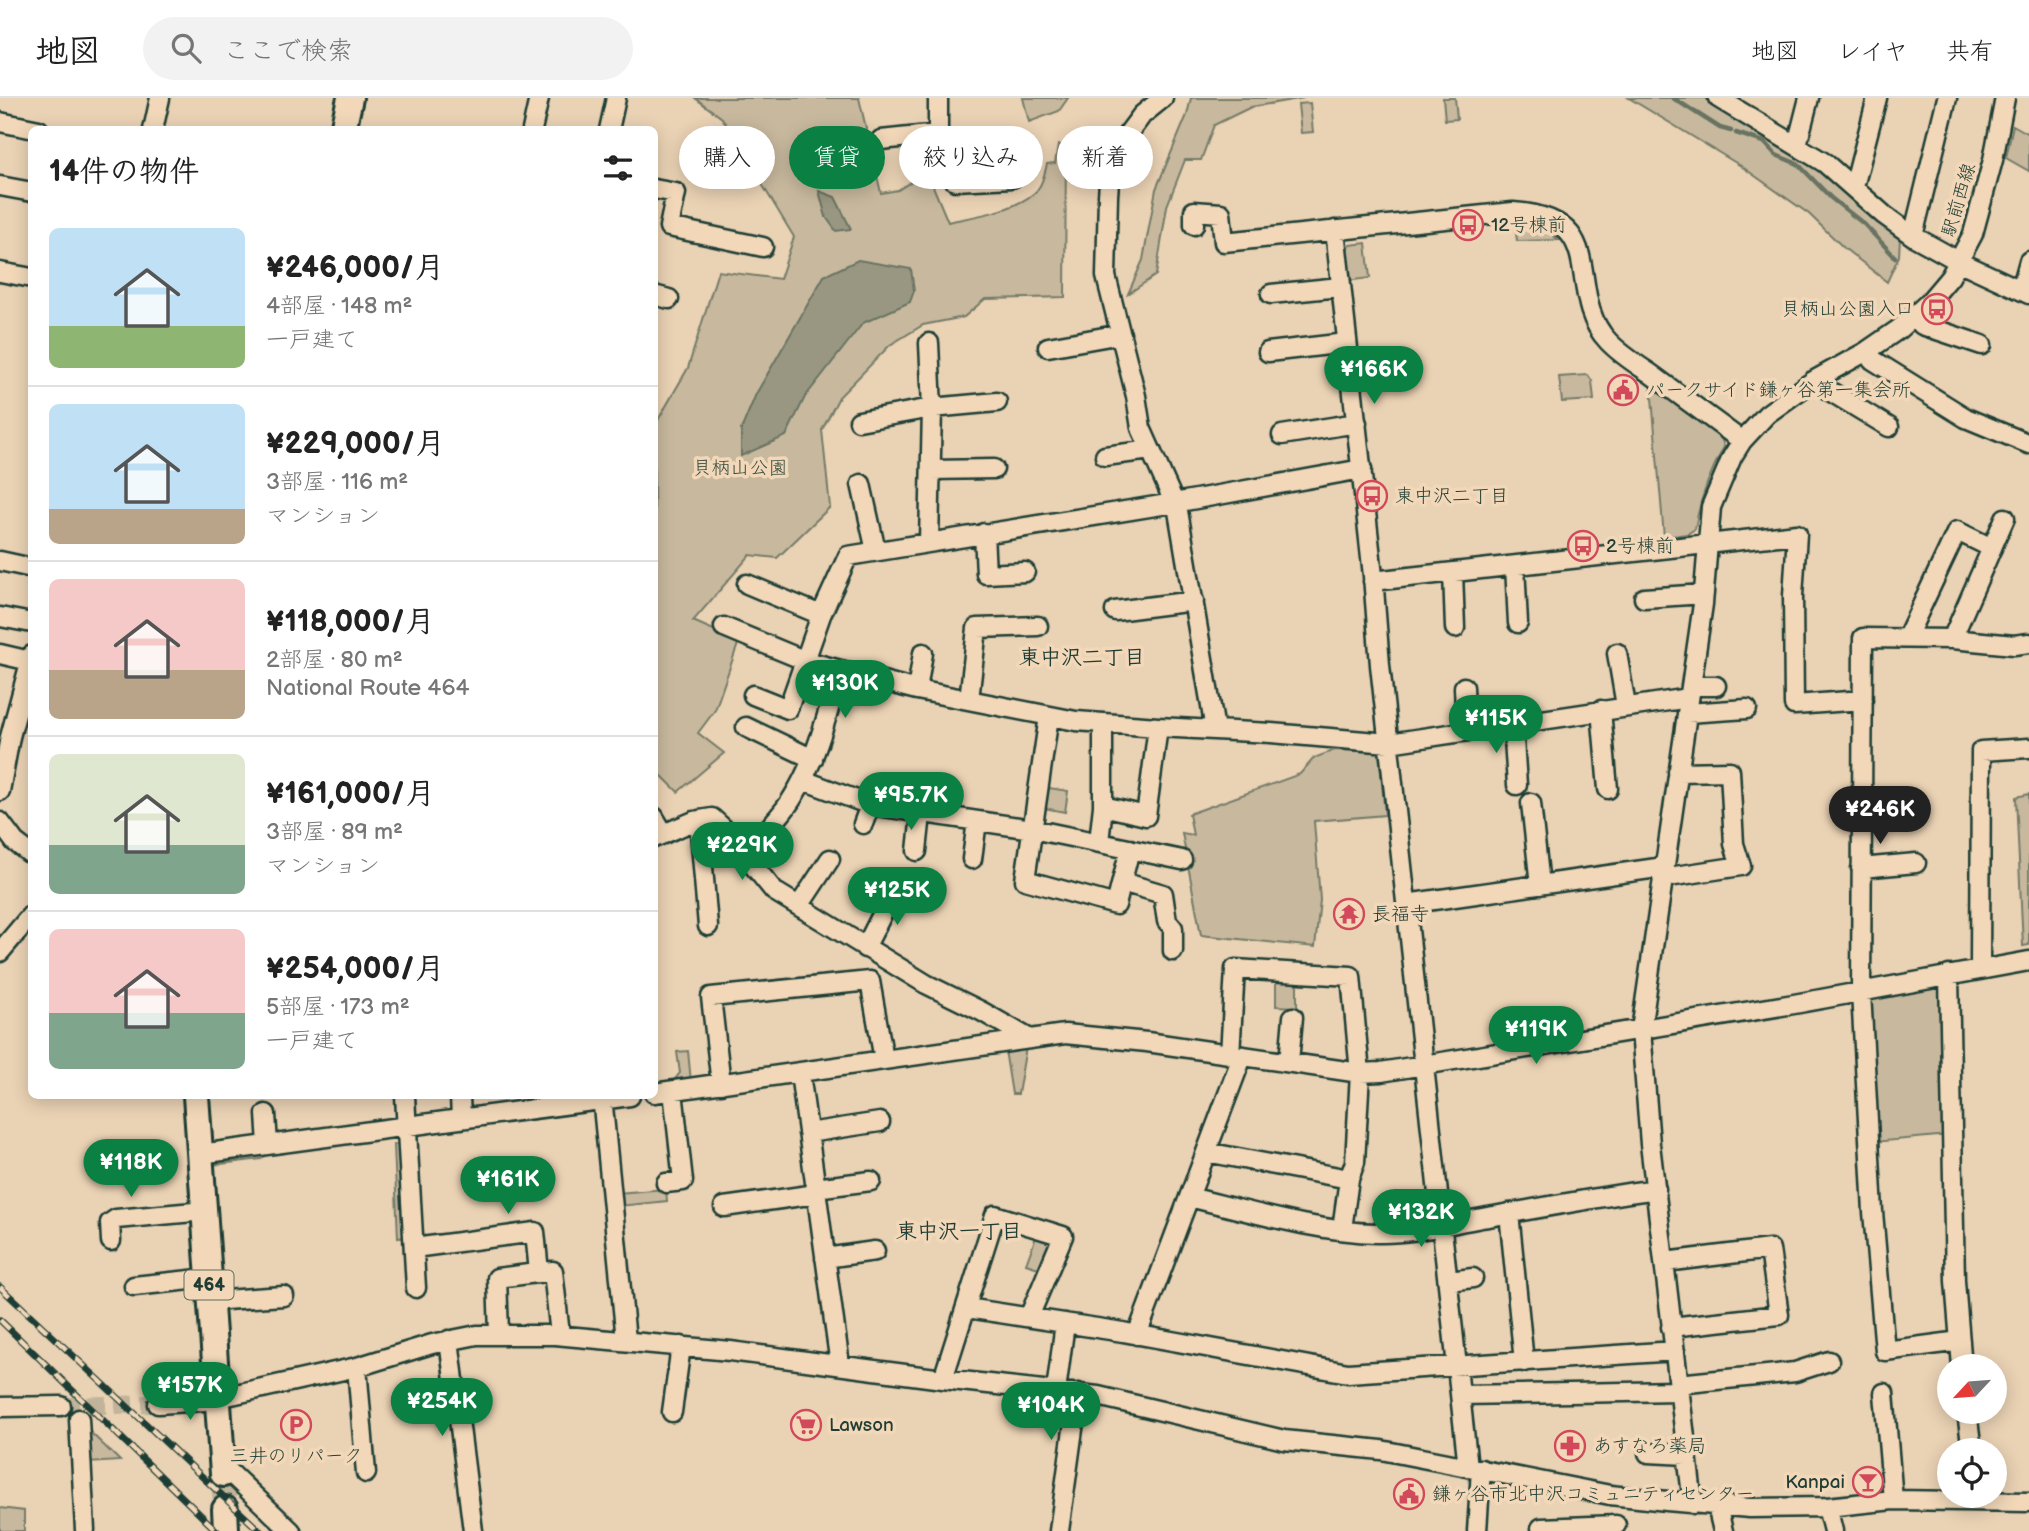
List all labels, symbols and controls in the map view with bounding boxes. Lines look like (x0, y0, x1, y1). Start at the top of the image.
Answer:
search box (143, 17, 633, 80)
icon: search (167, 29, 205, 67)
text: 地図 (35, 32, 101, 72)
text: ここで検索 (223, 36, 353, 67)
text: 地図 (1751, 37, 1799, 66)
text: レイヤ (1837, 37, 1908, 66)
text: 共有 (1946, 37, 1994, 66)
chip: 購入 (679, 126, 775, 189)
chip: 賃貸 (789, 126, 885, 189)
chip: 絞り込み (899, 126, 1043, 189)
chip: 新着 (1057, 126, 1153, 189)
icon: filters (599, 149, 637, 187)
text: 14件の物件 (49, 154, 199, 190)
street label: 駅前西線 (1937, 160, 1981, 240)
bus stop icon: 12号棟前 (1451, 208, 1485, 242)
place label: 12号棟前 (1491, 214, 1567, 237)
text: ¥246,000/月 (266, 250, 444, 286)
icon: home (105, 256, 189, 340)
text: 4部屋 · 148 m² (266, 292, 413, 320)
bus stop icon: 貝柄山公園入口 (1920, 292, 1954, 326)
place label: 貝柄山公園入口 (1781, 298, 1914, 321)
text: 一戸建て (266, 326, 358, 354)
pin: ¥166K (1325, 346, 1423, 406)
text: ¥166K (1340, 355, 1408, 383)
public building icon: パークサイド鎌ヶ谷第一集会所 (1606, 373, 1640, 407)
place label: パークサイド鎌ヶ谷第一集会所 (1646, 379, 1911, 402)
text: ¥229,000/月 (266, 426, 445, 462)
icon: home (105, 432, 189, 516)
park label: 貝柄山公園 (692, 457, 788, 480)
text: 3部屋 · 116 m² (266, 468, 408, 496)
bus stop icon: 東中沢二丁目 (1355, 479, 1389, 513)
place label: 東中沢二丁目 (1395, 485, 1509, 508)
text: マンション (266, 502, 380, 530)
bus stop icon: 2号棟前 (1566, 529, 1600, 563)
place label: 2号棟前 (1606, 535, 1674, 558)
text: ¥118,000/月 (266, 604, 435, 640)
icon: home (105, 607, 189, 691)
district label: 東中沢二丁目 (1019, 645, 1145, 670)
text: 2部屋 · 80 m² (266, 646, 403, 674)
pin: ¥130K (796, 660, 894, 720)
text: ¥130K (811, 669, 879, 697)
text: National Route 464 (266, 674, 469, 702)
pin: ¥115K (1447, 696, 1545, 755)
text: ¥115K (1465, 704, 1527, 732)
pin: ¥95.7K (854, 772, 968, 832)
text: ¥161,000/月 (266, 776, 435, 812)
text: ¥95.7K (874, 781, 948, 809)
icon: home (105, 782, 189, 866)
pin: ¥246K (1831, 786, 1929, 846)
text: ¥246K (1845, 795, 1915, 823)
text: 3部屋 · 89 m² (266, 818, 403, 846)
pin: ¥229K (693, 822, 791, 882)
text: ¥229K (707, 831, 777, 859)
text: マンション (266, 852, 380, 880)
pin: ¥125K (848, 868, 946, 927)
text: ¥125K (864, 876, 930, 904)
temple icon: 長福寺 (1332, 897, 1366, 931)
place label: 長福寺 (1372, 903, 1429, 926)
text: ¥254,000/月 (266, 951, 444, 987)
icon: home (105, 957, 189, 1041)
text: 5部屋 · 173 m² (266, 993, 410, 1021)
pin: ¥119K (1487, 1006, 1585, 1066)
text: ¥119K (1505, 1015, 1567, 1043)
text: 一戸建て (266, 1027, 358, 1055)
pin: ¥118K (82, 1140, 180, 1199)
text: ¥118K (100, 1148, 162, 1176)
pin: ¥161K (459, 1156, 557, 1216)
text: ¥161K (476, 1165, 540, 1193)
pin: ¥132K (1372, 1190, 1470, 1249)
text: ¥132K (1388, 1198, 1454, 1226)
district label: 東中沢一丁目 (896, 1219, 1022, 1244)
road number: 464 (184, 1270, 234, 1300)
north arrow (1937, 1354, 2007, 1424)
map controls (1937, 1354, 2007, 1508)
pin: ¥157K (141, 1362, 239, 1422)
text: ¥157K (157, 1371, 223, 1399)
pin: ¥254K (393, 1378, 491, 1438)
pin: ¥104K (1002, 1382, 1100, 1442)
text: ¥254K (407, 1387, 477, 1415)
text: ¥104K (1017, 1391, 1085, 1419)
parking icon: 三井のリパーク (279, 1408, 313, 1442)
supermarket icon: Lawson (789, 1408, 823, 1442)
place label: Lawson (829, 1414, 894, 1437)
pharmacy icon: あすなろ薬局 (1553, 1429, 1587, 1463)
place label: あすなろ薬局 (1593, 1435, 1707, 1458)
button: locate (1937, 1438, 2007, 1508)
place label: 三井のリパーク (229, 1445, 363, 1468)
bar icon: Kanpai (1851, 1465, 1885, 1499)
place label: Kanpai (1785, 1471, 1845, 1494)
public building icon: 鎌ヶ谷市北中沢コミュニティセンター (1392, 1477, 1426, 1511)
place label: 鎌ヶ谷市北中沢コミュニティセンター (1432, 1483, 1754, 1506)

